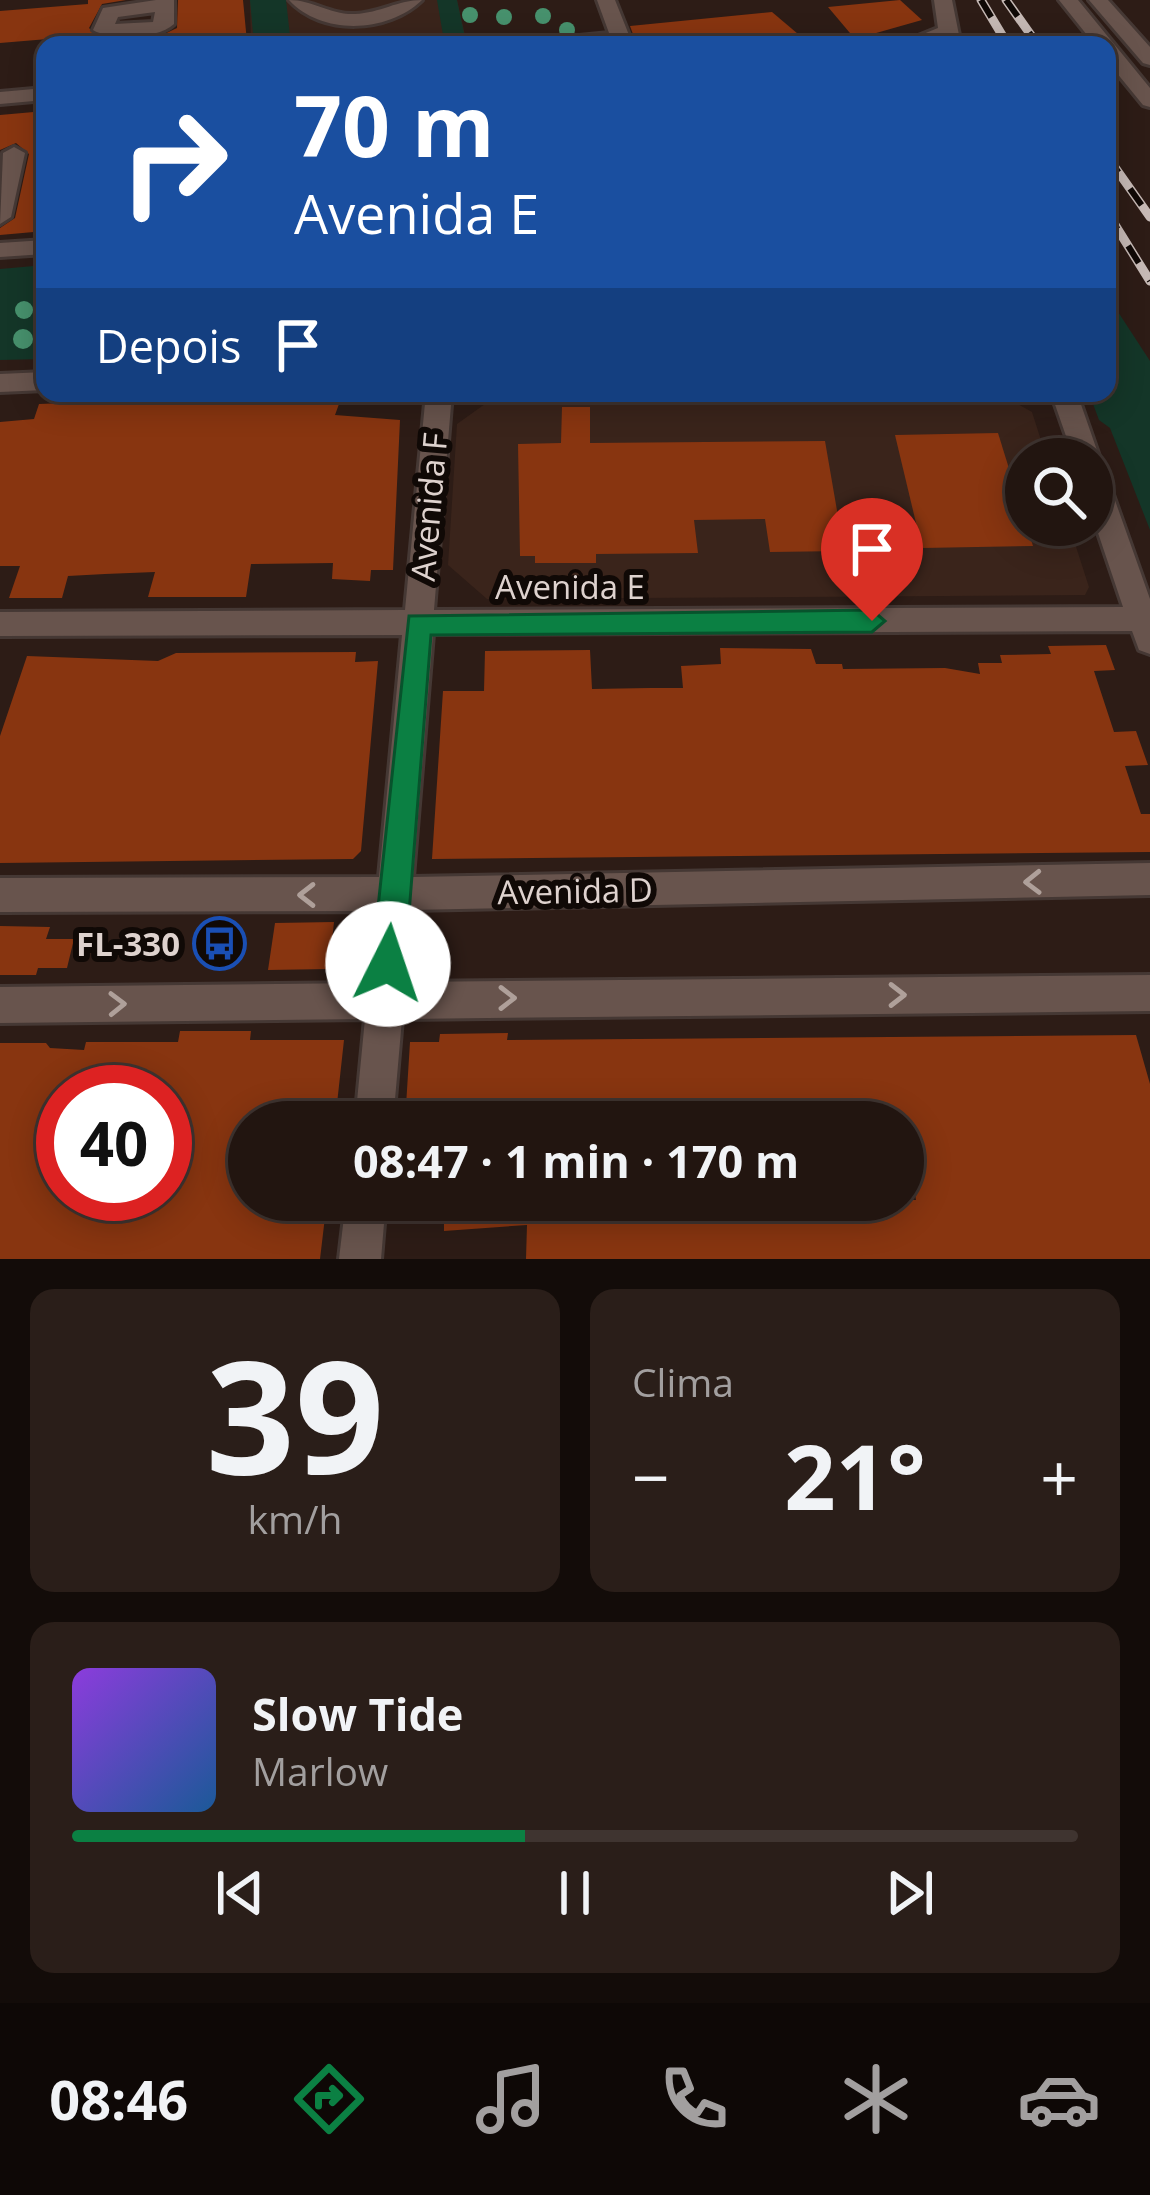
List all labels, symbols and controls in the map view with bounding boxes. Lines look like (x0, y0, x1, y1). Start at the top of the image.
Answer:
text: 70 m (294, 67, 494, 182)
icon: right (96, 84, 252, 240)
text: Avenida E (294, 176, 539, 250)
icon: arrive (265, 312, 331, 378)
text: Depois (96, 315, 241, 376)
street label: Avenida F (400, 431, 457, 583)
map controls (1005, 438, 1113, 546)
button: search (1005, 438, 1113, 546)
pin (821, 498, 923, 621)
icon: arrive (839, 516, 905, 582)
street label: Avenida E (495, 564, 645, 609)
street label: Avenida D (497, 867, 653, 914)
one-way arrow (1023, 868, 1042, 894)
one-way arrow (297, 882, 315, 908)
position arrow (325, 901, 451, 1027)
bus stop icon: FL-330 (191, 916, 247, 972)
place label: FL-330 (76, 921, 180, 966)
one-way arrow (888, 983, 907, 1009)
one-way arrow (498, 986, 517, 1012)
one-way arrow (108, 991, 127, 1017)
speed limit sign: 40 (36, 1065, 192, 1221)
text: 08:47 · 1 min · 170 m (353, 1130, 799, 1191)
text: 39 (206, 1307, 384, 1520)
text: Clima (632, 1355, 734, 1408)
text: 21° (784, 1414, 926, 1536)
text: − (632, 1431, 670, 1521)
text: + (1040, 1431, 1078, 1521)
text: km/h (248, 1492, 342, 1545)
text: Slow Tide (252, 1683, 463, 1744)
text: Marlow (252, 1744, 388, 1797)
icon: previous (207, 1860, 273, 1926)
icon: pause (542, 1860, 608, 1926)
icon: next (877, 1860, 943, 1926)
icon: directions (287, 2057, 371, 2141)
icon: music (469, 2057, 553, 2141)
icon: phone (652, 2057, 736, 2141)
icon: climate (834, 2057, 918, 2141)
icon: car (1017, 2057, 1101, 2141)
text: 08:46 (49, 2062, 188, 2136)

